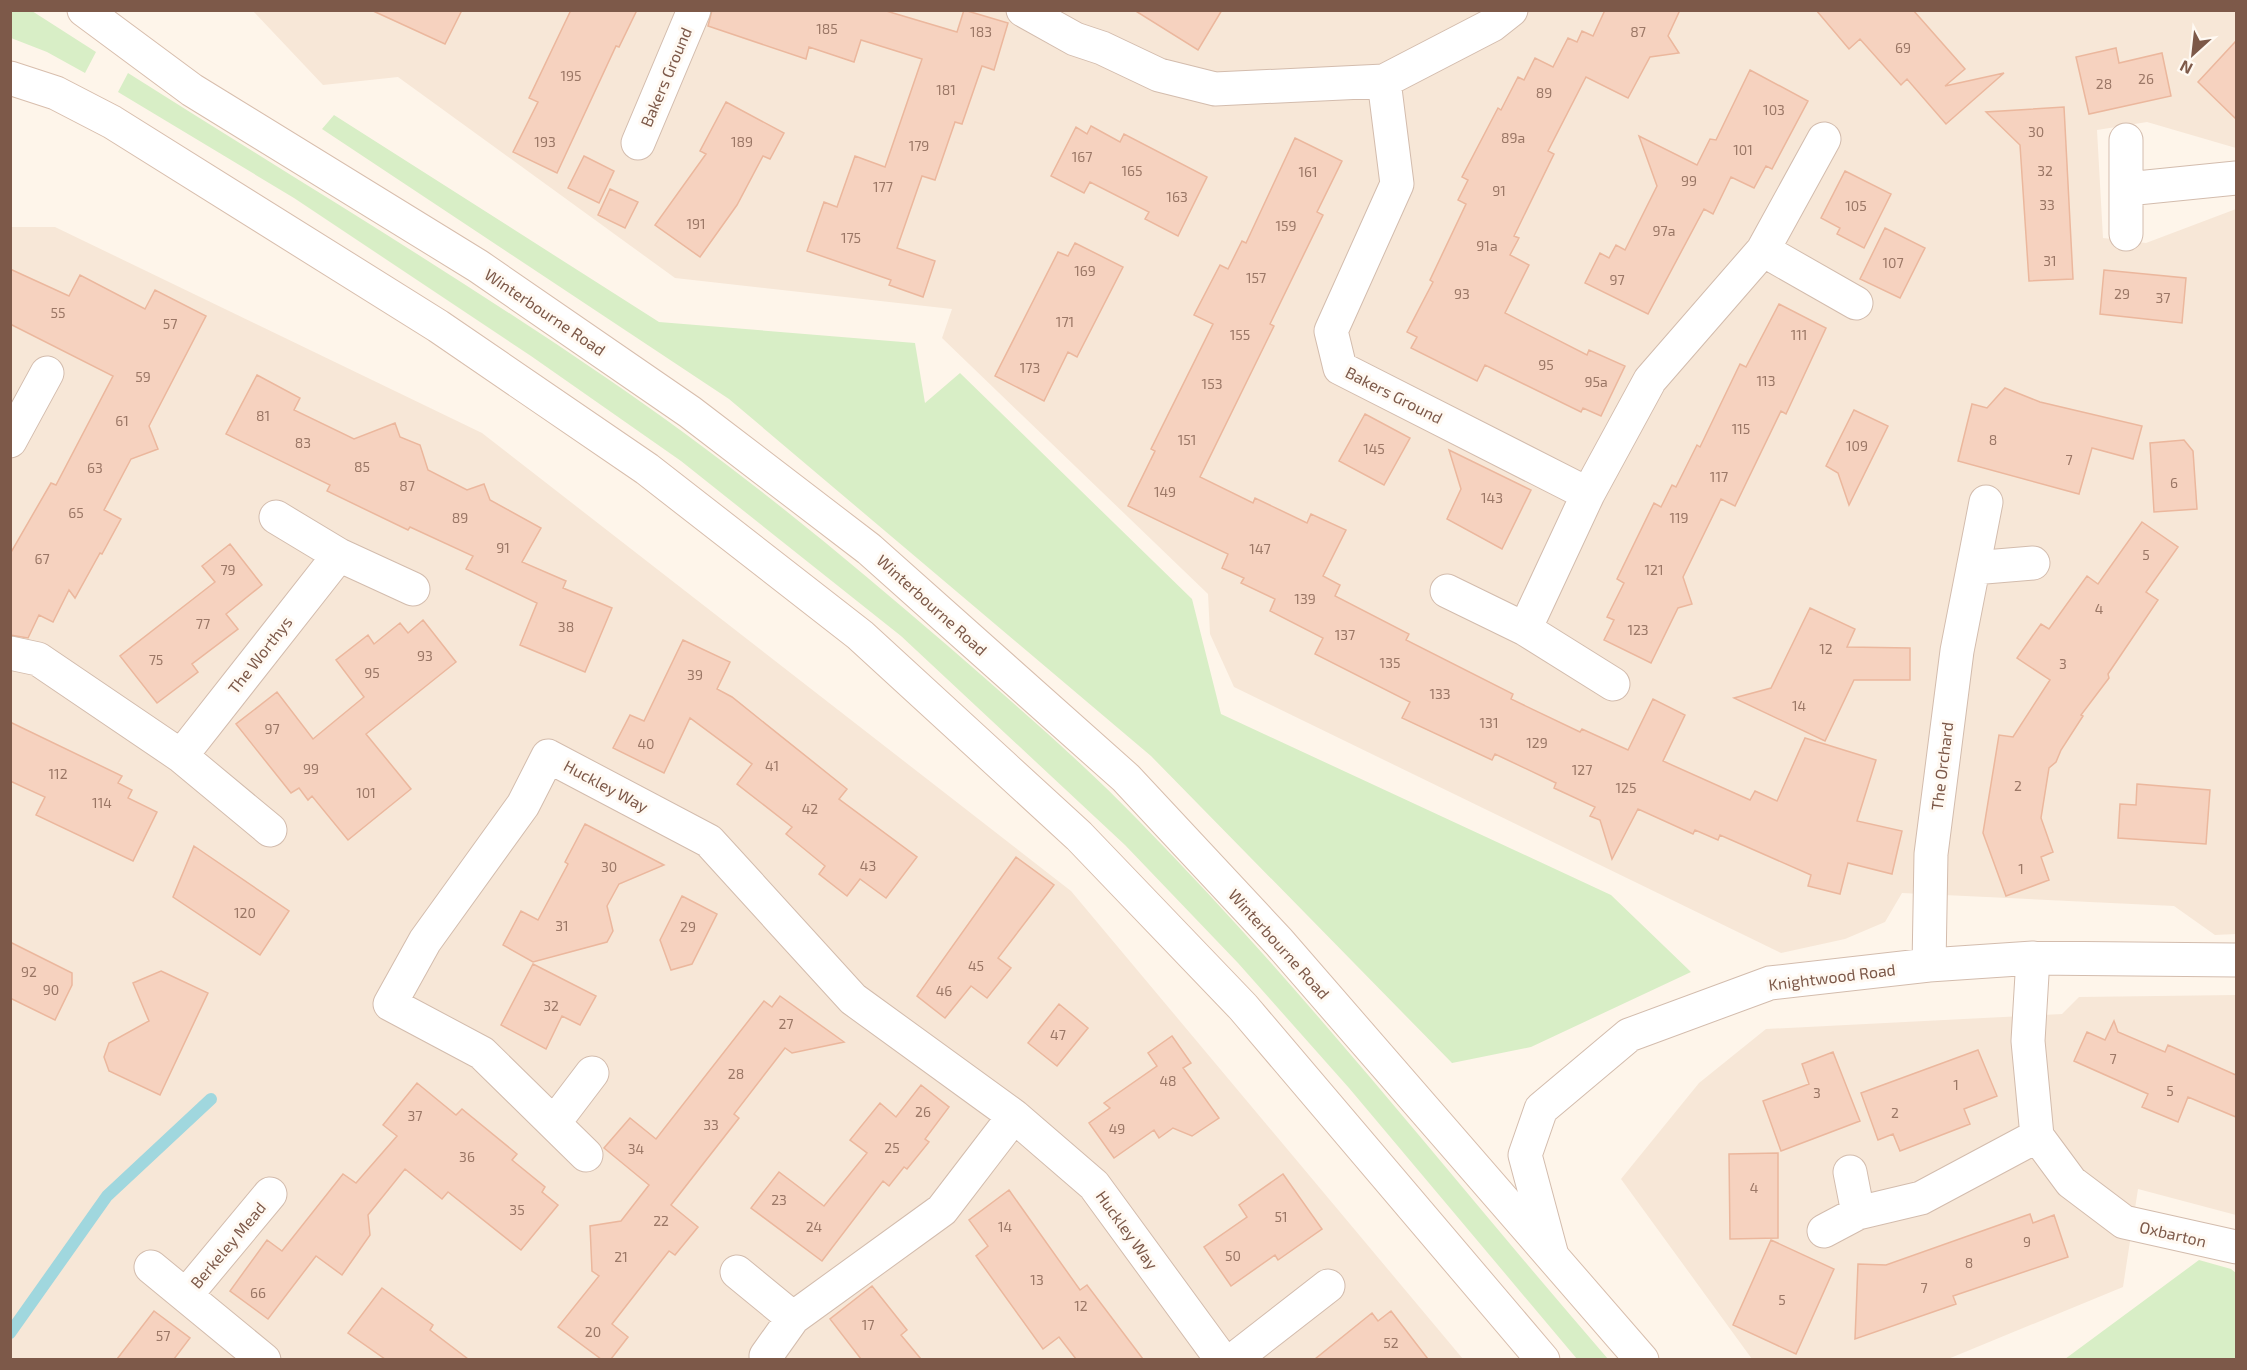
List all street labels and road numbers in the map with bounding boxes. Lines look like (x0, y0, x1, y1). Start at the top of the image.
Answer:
street label: Bakers Ground (636, 24, 695, 129)
street label: Winterbourne Road (481, 264, 609, 359)
street label: Bakers Ground (1343, 362, 1446, 427)
street label: Winterbourne Road (873, 550, 991, 659)
street label: The Worthys (224, 612, 296, 697)
street label: The Orchard (1927, 721, 1956, 811)
street label: Huckley Way (561, 755, 652, 816)
street label: Winterbourne Road (1225, 885, 1334, 1003)
street label: Knightwood Road (1767, 959, 1897, 994)
street label: Huckley Way (1092, 1187, 1163, 1273)
street label: Berkeley Mead (186, 1198, 269, 1292)
street label: Oxbarton (2138, 1217, 2208, 1250)

